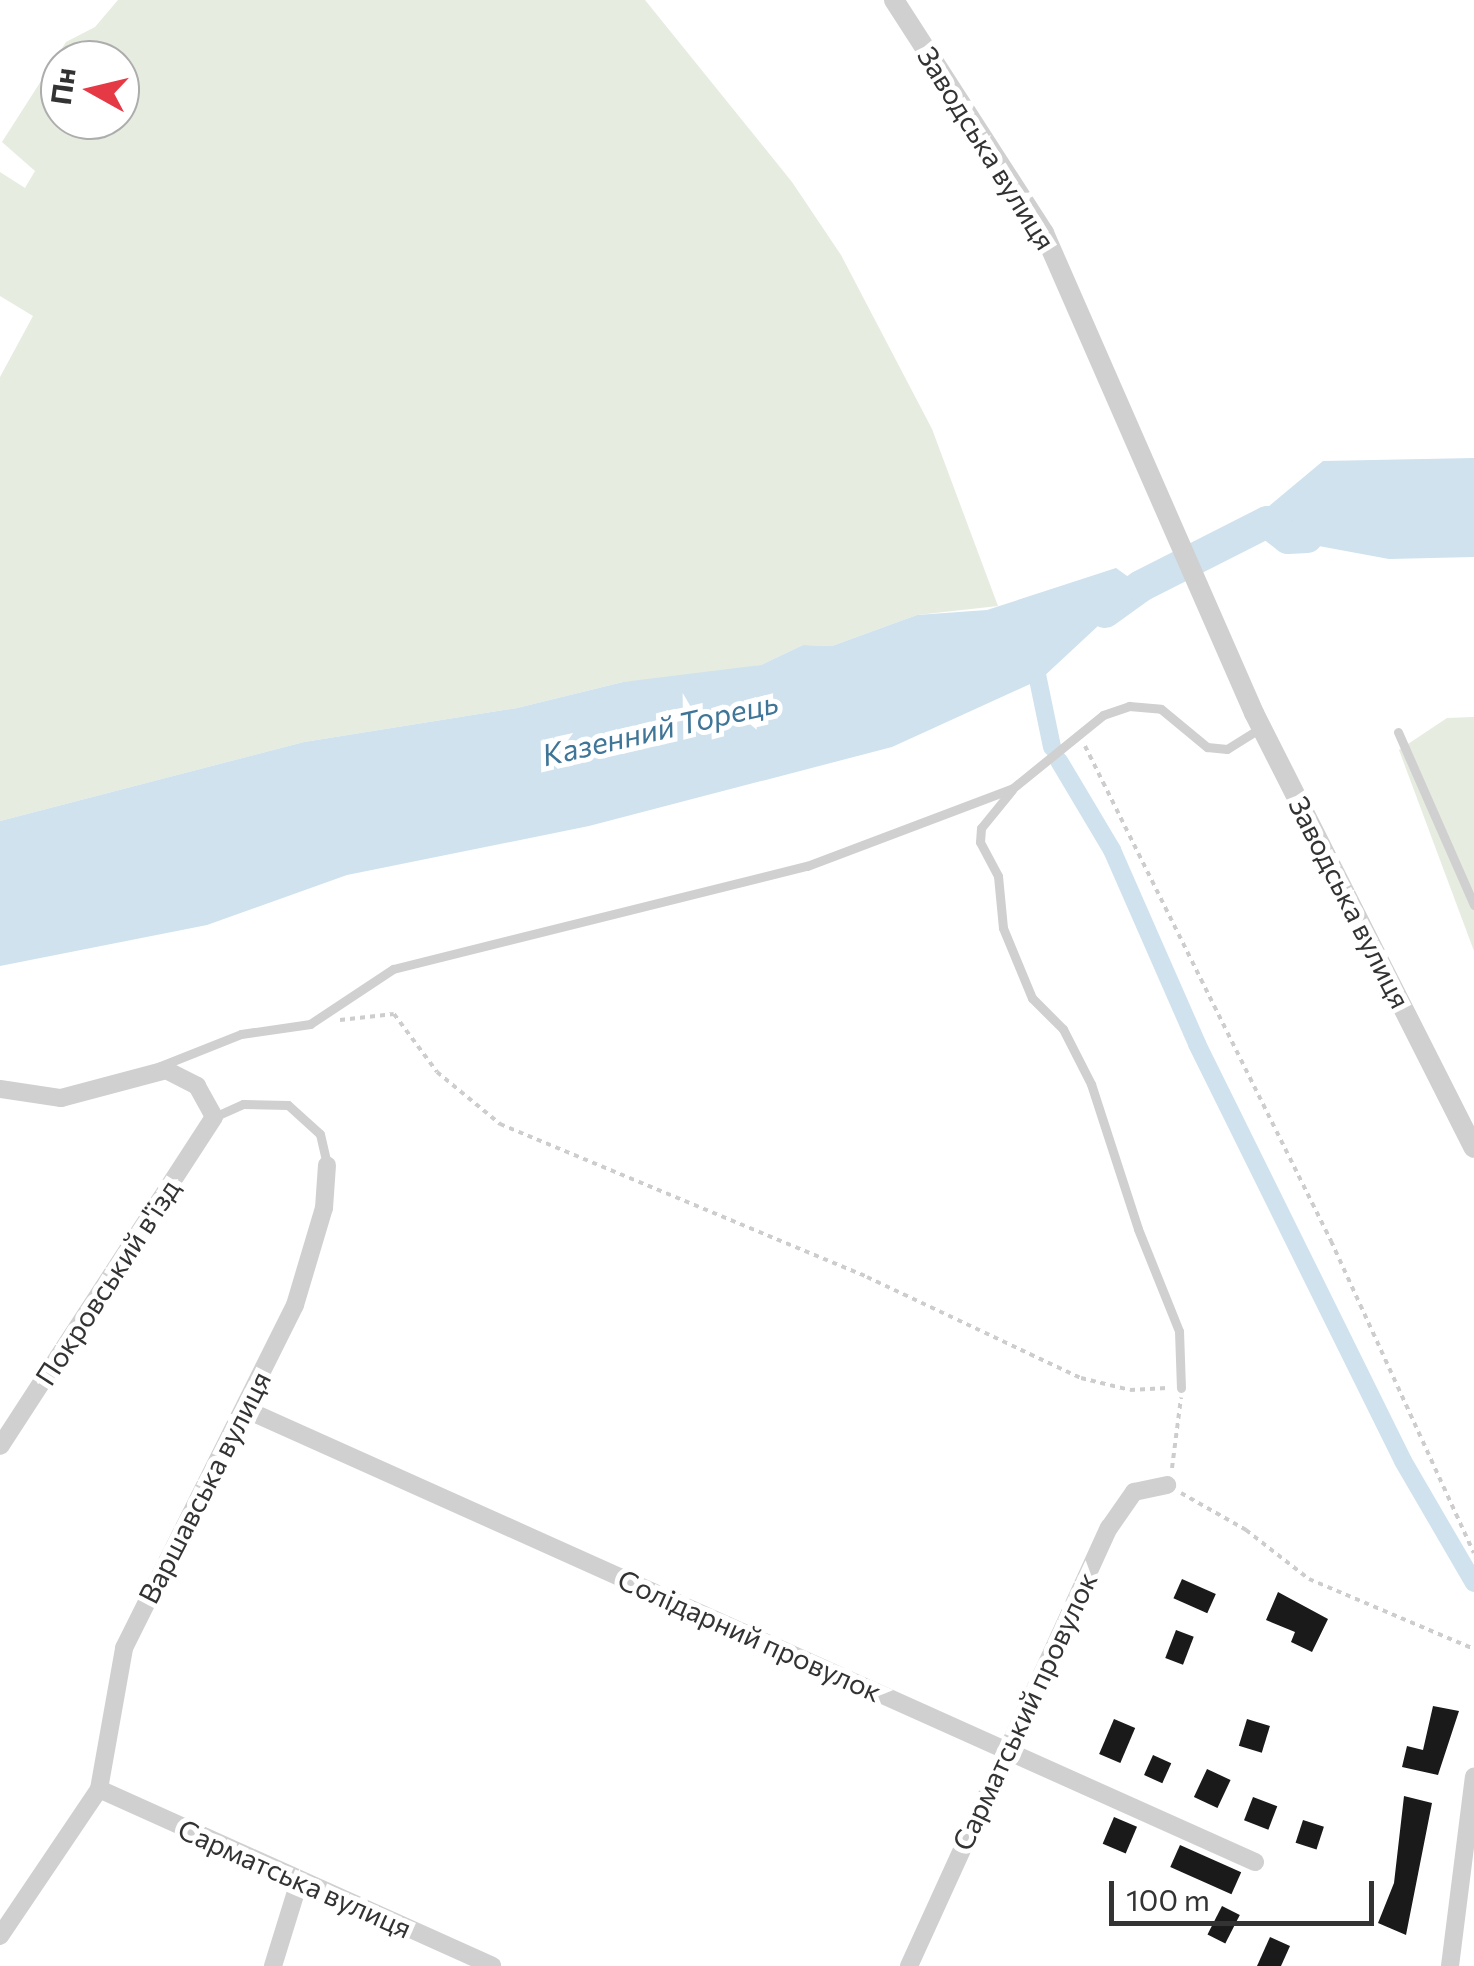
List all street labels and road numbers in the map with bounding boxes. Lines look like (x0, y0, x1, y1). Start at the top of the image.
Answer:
street label: Заводська вулиця (911, 40, 1063, 256)
street label: Заводська вулиця (1282, 791, 1418, 1013)
street label: Покровський в'їзд (28, 1173, 186, 1391)
street label: Варшавська вулиця (131, 1365, 277, 1609)
street label: Солідарний провулок (613, 1562, 887, 1708)
street label: Сарматський провулок (945, 1566, 1103, 1856)
street label: Сарматська вулиця (173, 1811, 417, 1945)

